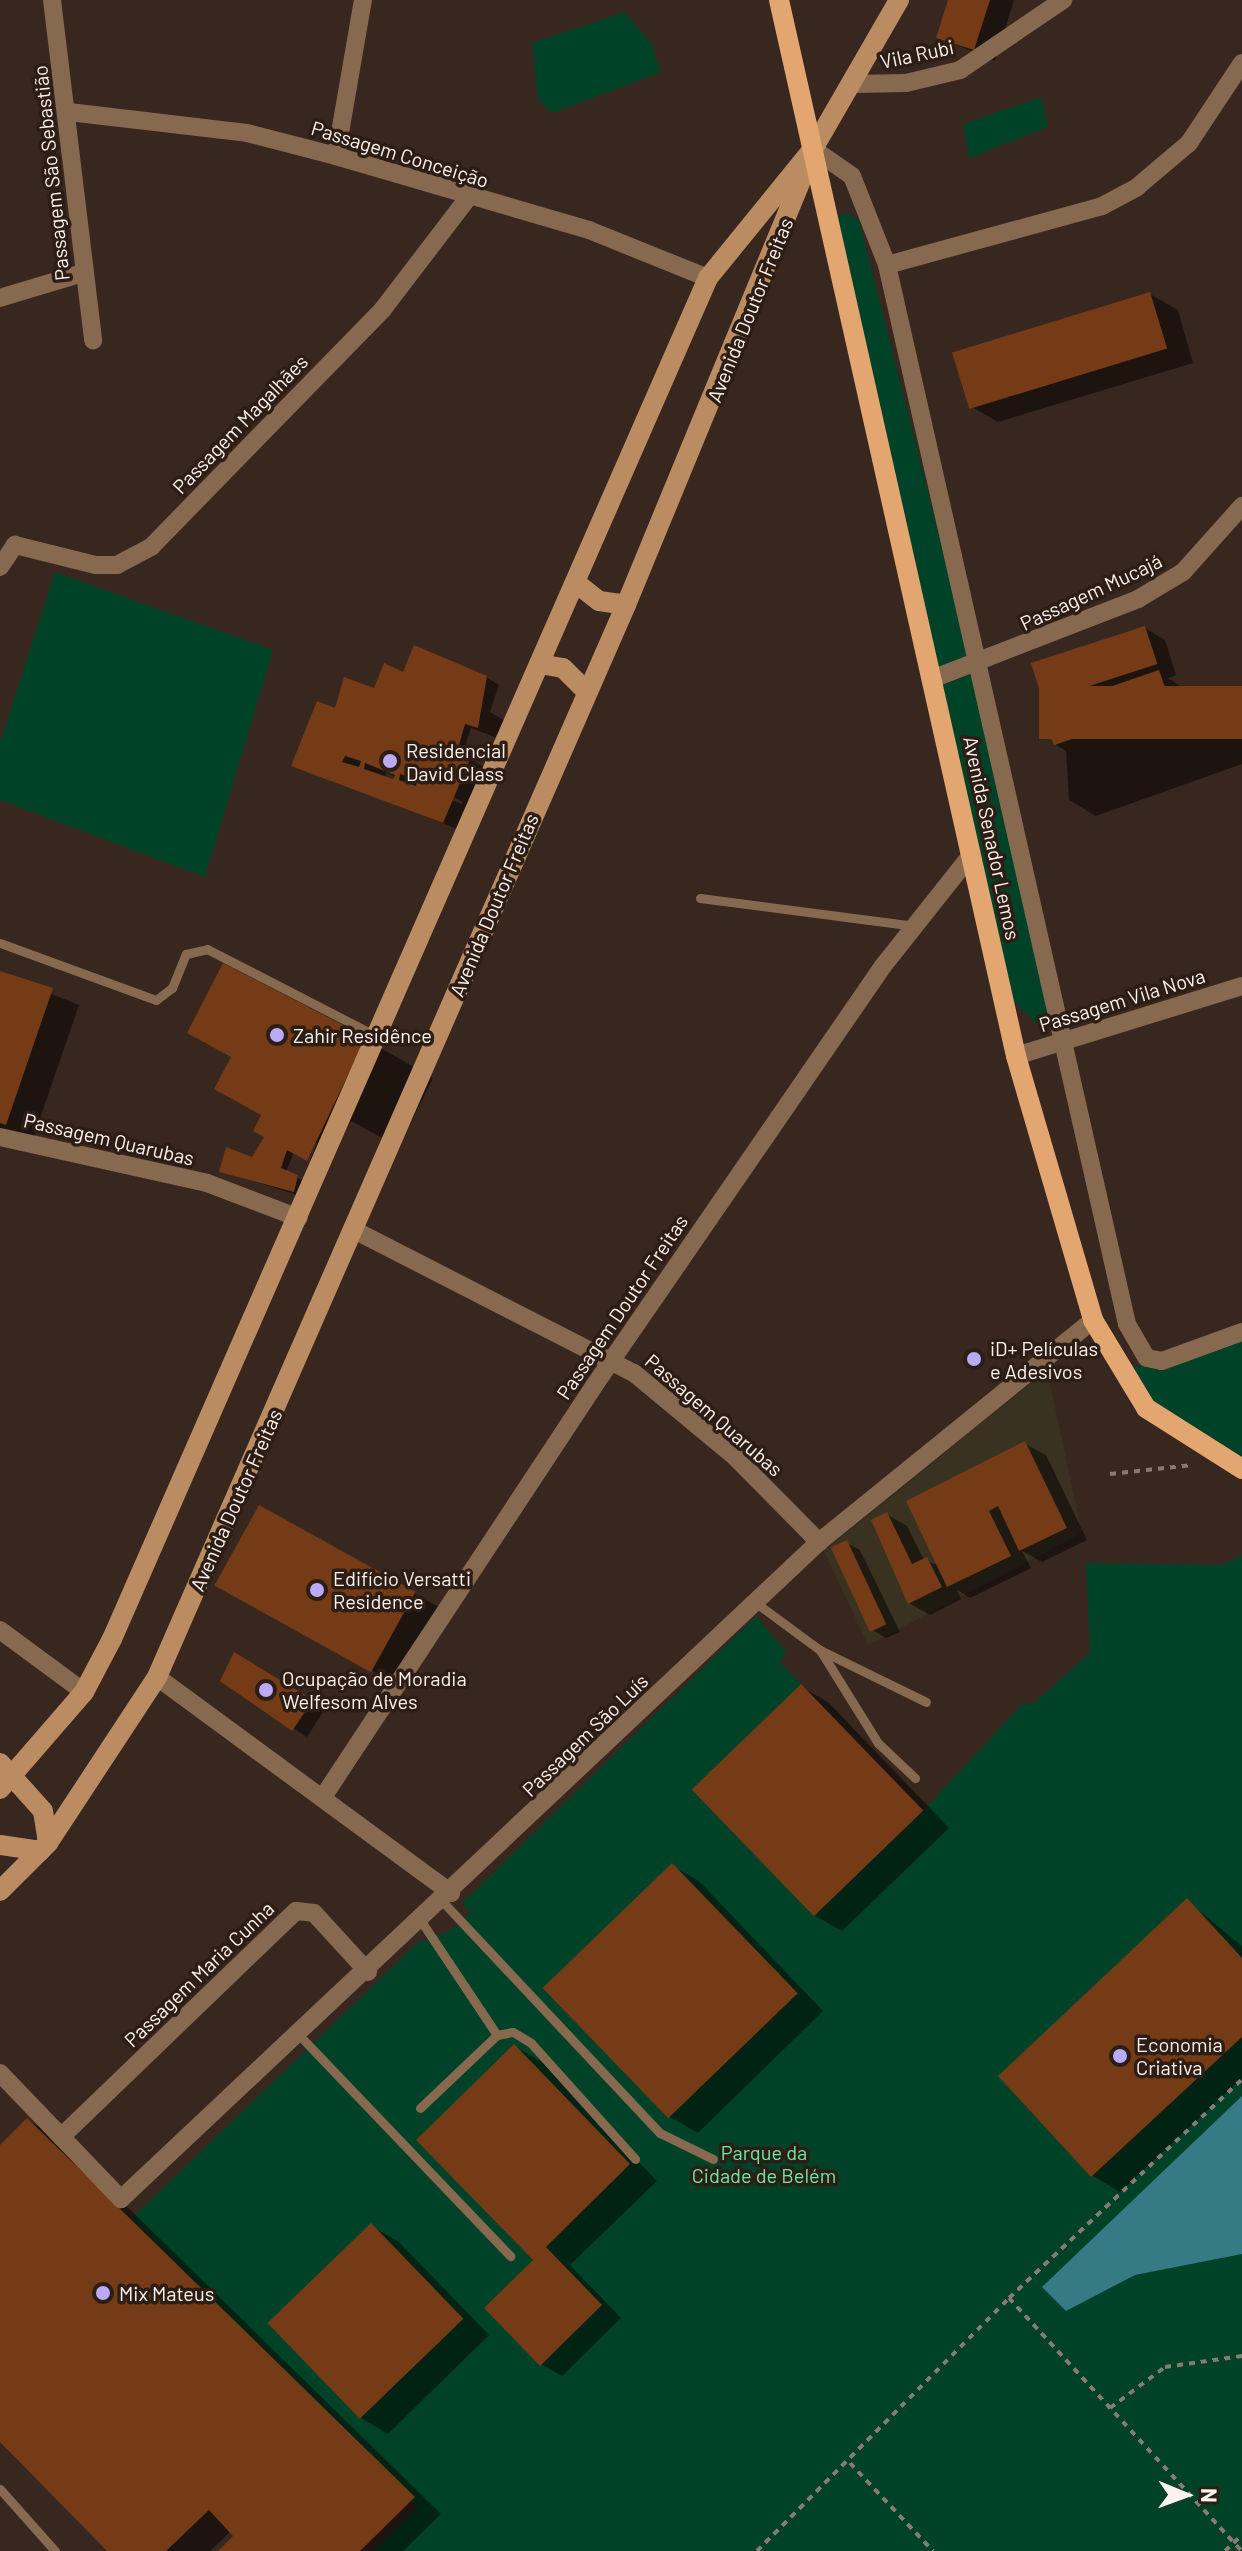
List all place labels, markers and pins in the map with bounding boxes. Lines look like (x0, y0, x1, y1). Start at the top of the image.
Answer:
place label: Residencial David Class (406, 738, 506, 785)
marker: Residencial David Class (381, 752, 399, 770)
place label: Zahir Residênce (293, 1023, 432, 1047)
marker: Zahir Residênce (268, 1026, 286, 1044)
place label: iD+ Películas e Adesivos (990, 1336, 1098, 1383)
marker: iD+ Películas e Adesivos (965, 1350, 983, 1368)
place label: Edifício Versatti Residence (333, 1566, 471, 1613)
marker: Edifício Versatti Residence (308, 1581, 326, 1599)
place label: Ocupação de Moradia Welfesom Alves (282, 1666, 467, 1713)
marker: Ocupação de Moradia Welfesom Alves (257, 1681, 275, 1699)
place label: Economia Criativa (1136, 2032, 1223, 2079)
marker: Economia Criativa (1111, 2047, 1129, 2065)
place label: Mix Mateus (119, 2281, 214, 2305)
marker: Mix Mateus (94, 2284, 112, 2302)

